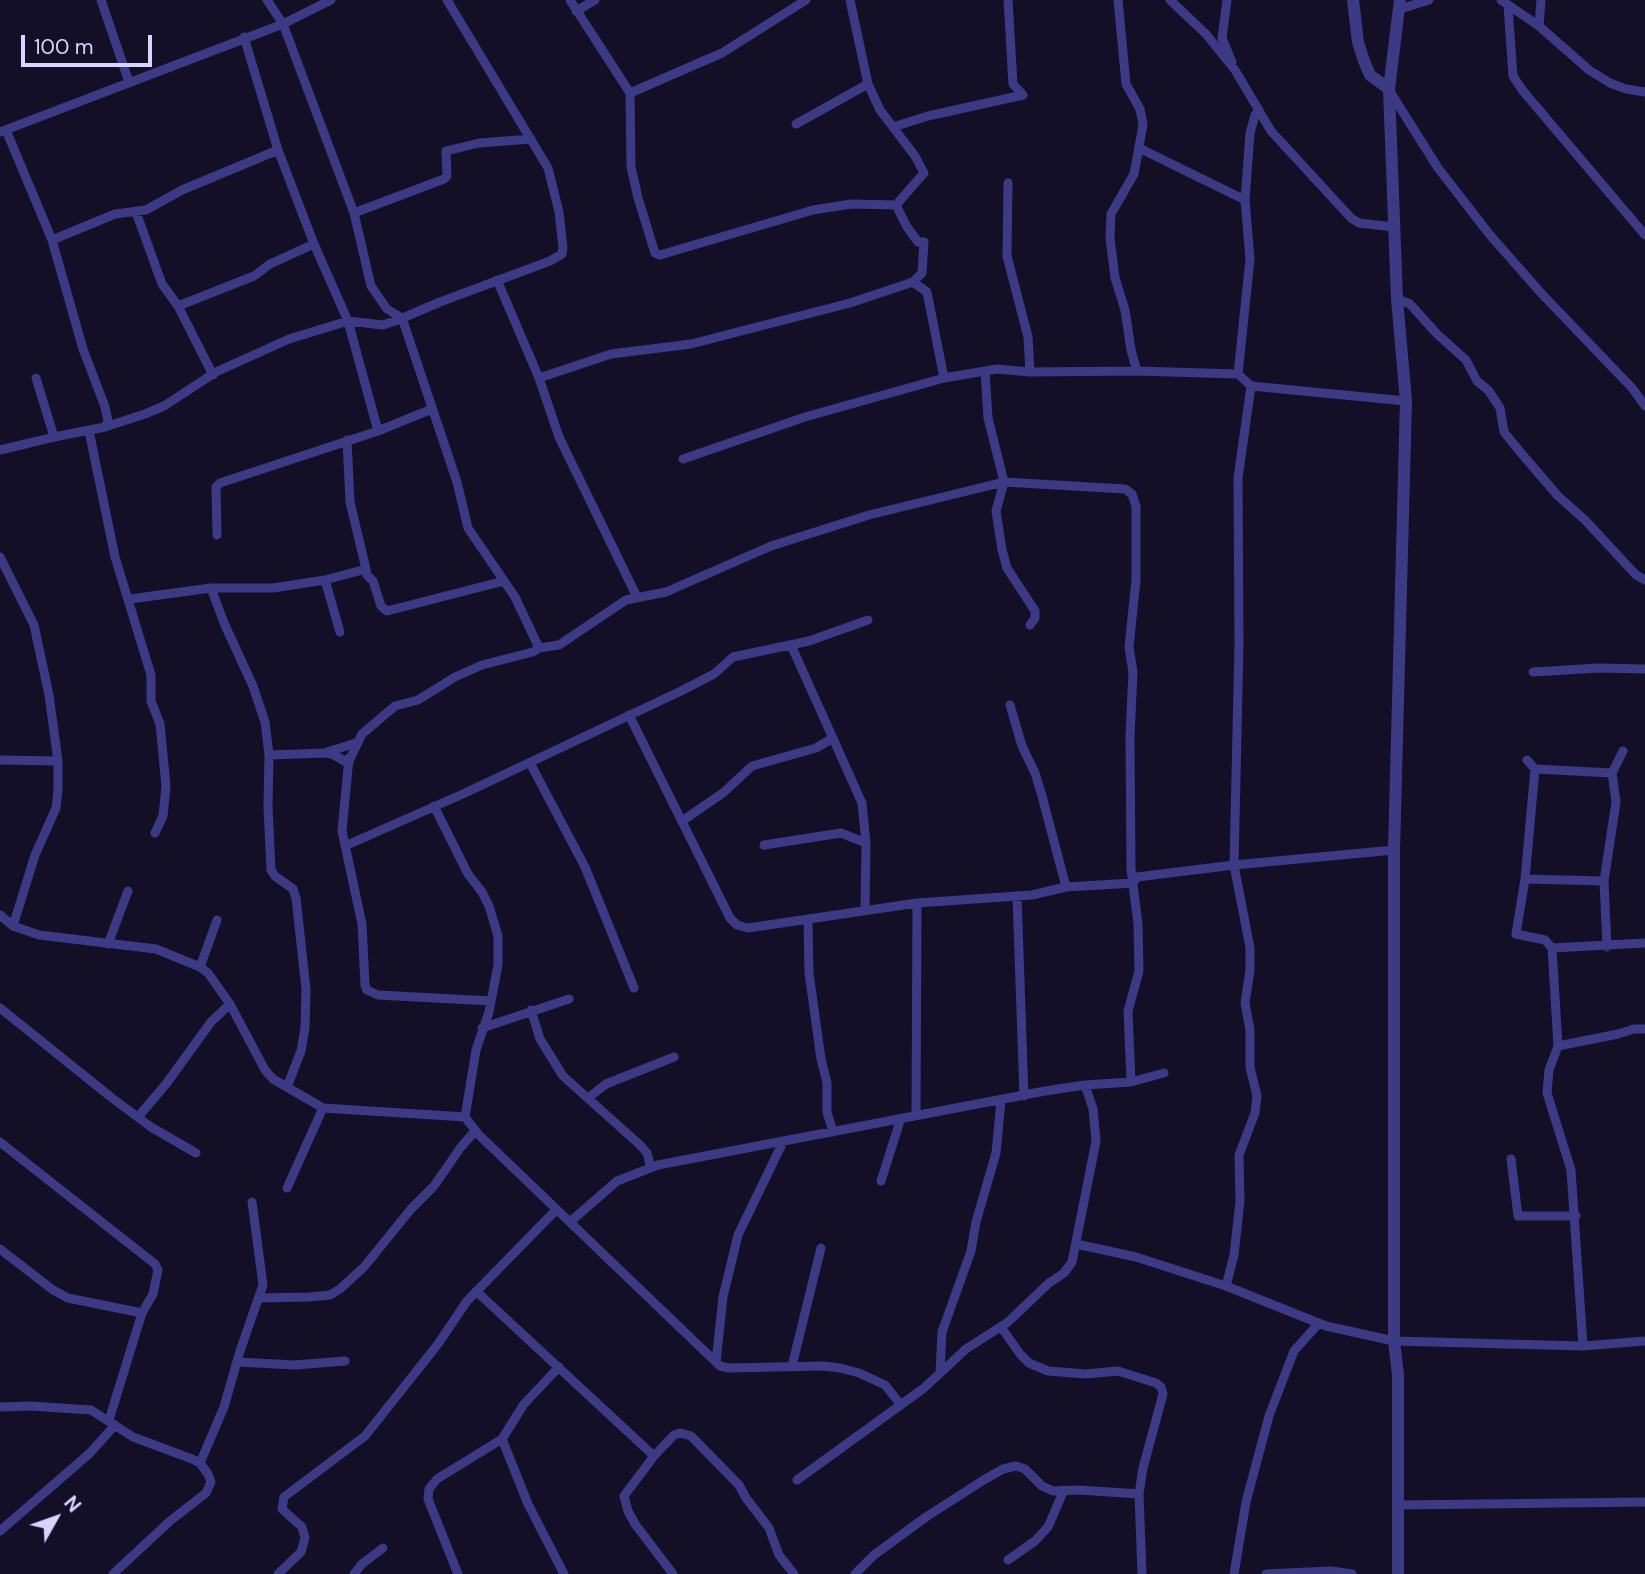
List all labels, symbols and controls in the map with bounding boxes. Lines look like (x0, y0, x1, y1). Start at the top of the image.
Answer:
scale bar (24, 21, 156, 65)
text: 100 m (34, 33, 94, 61)
north arrow (21, 1483, 91, 1553)
text: N (58, 1491, 86, 1518)

